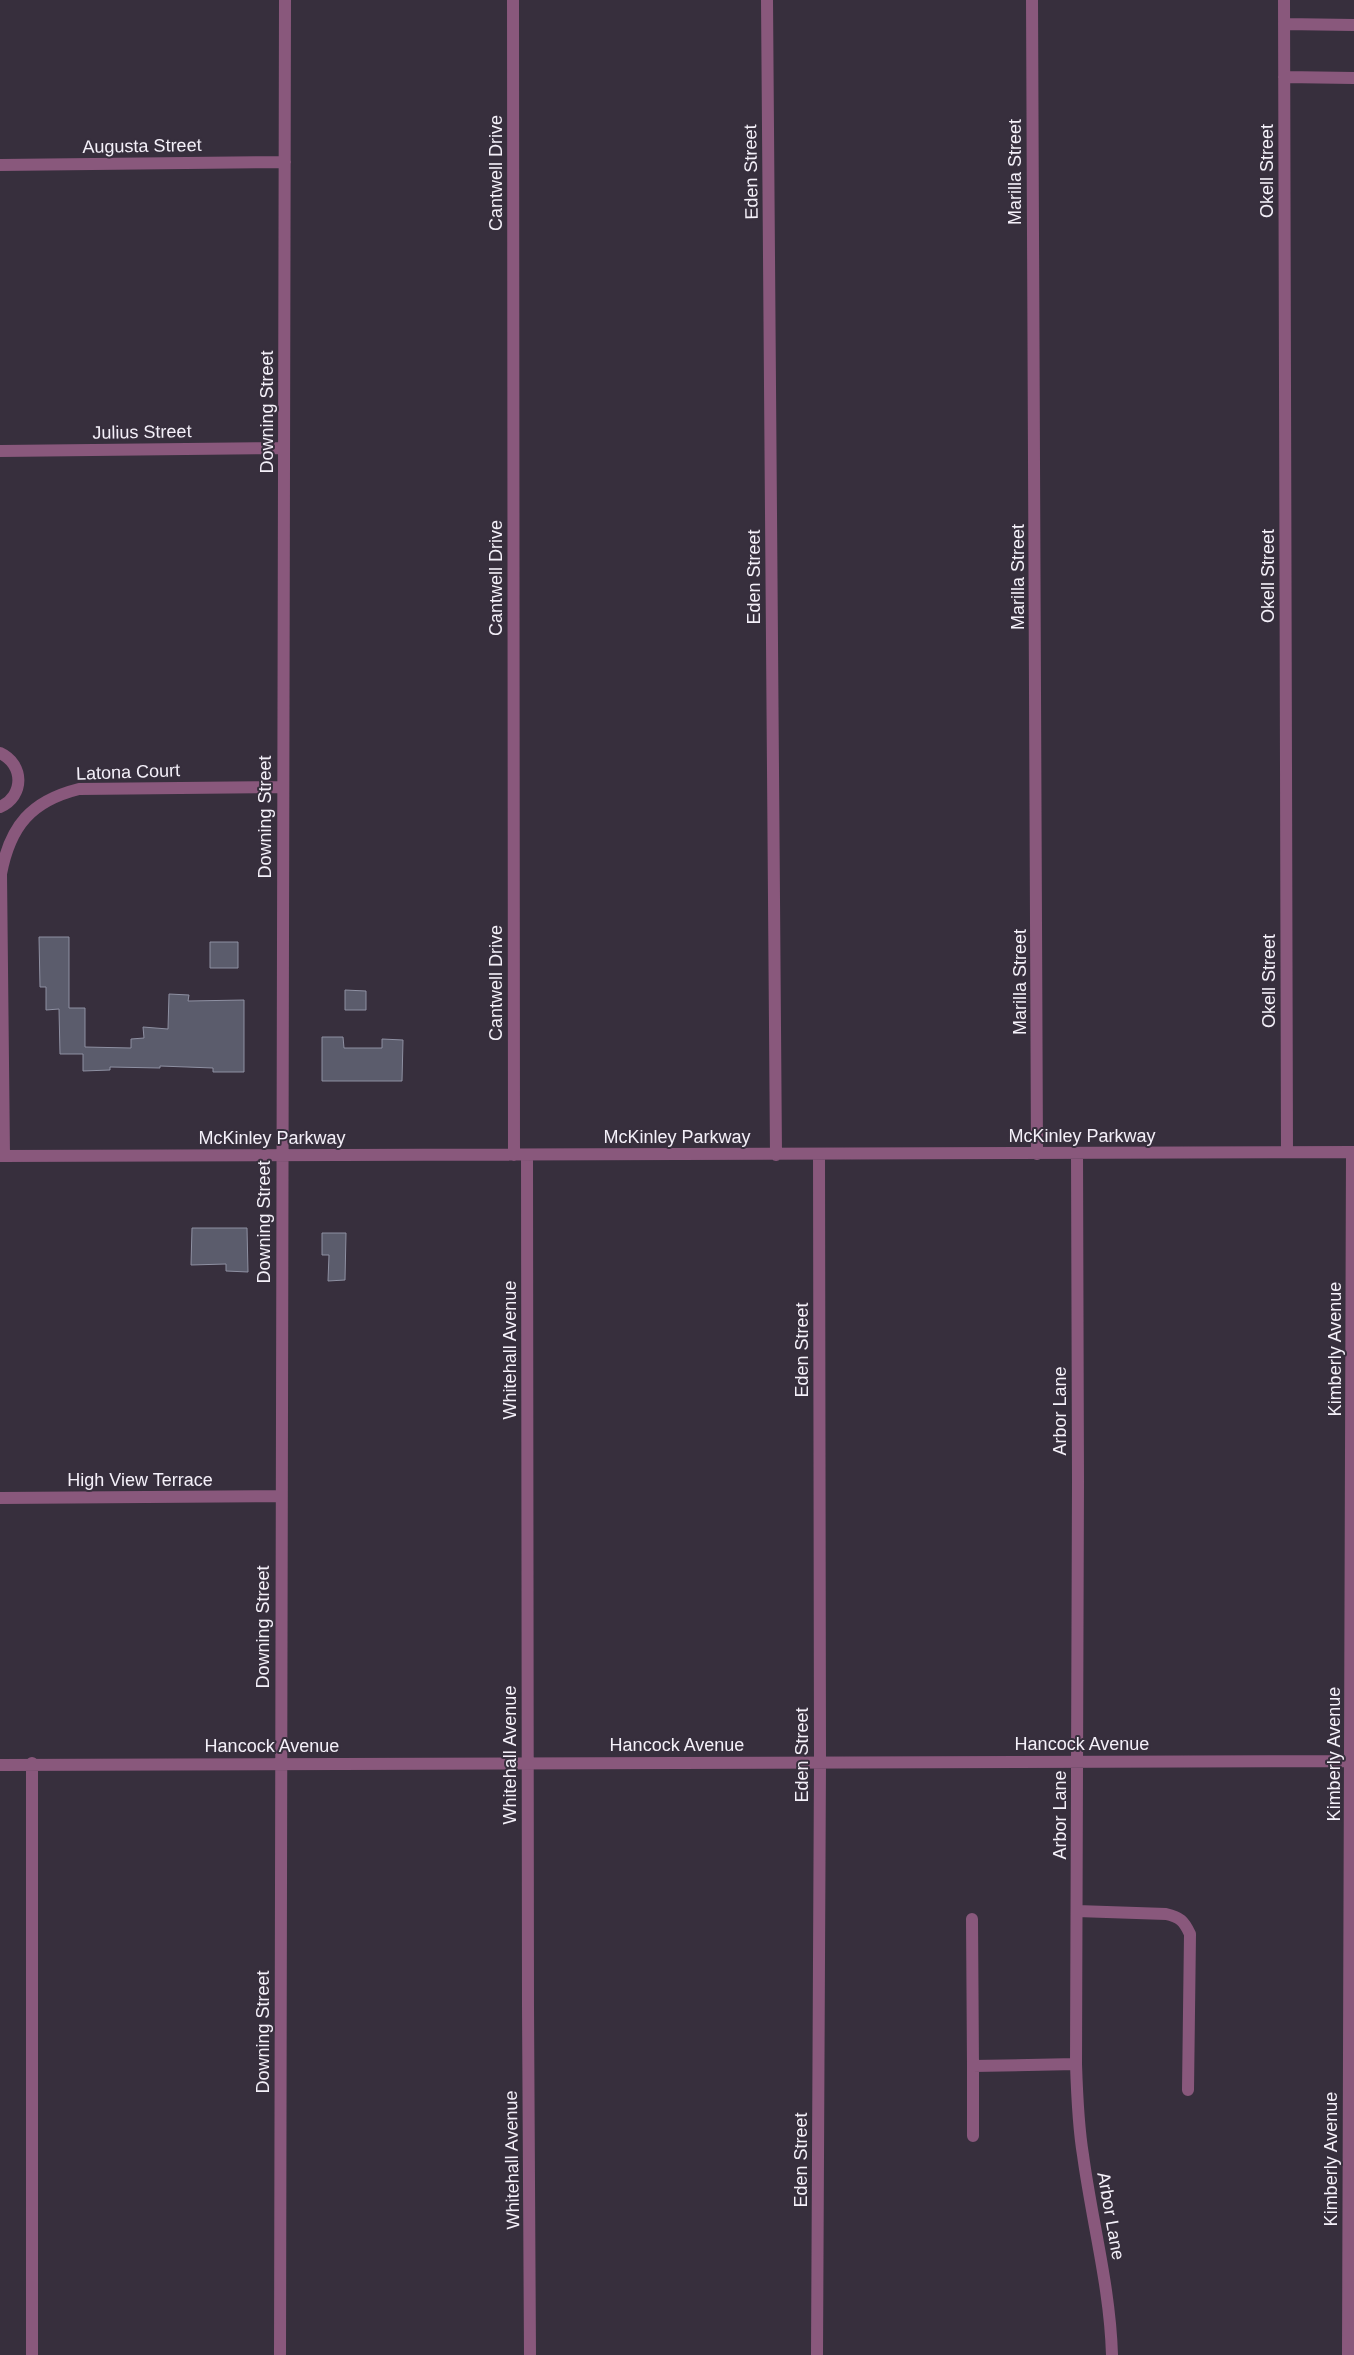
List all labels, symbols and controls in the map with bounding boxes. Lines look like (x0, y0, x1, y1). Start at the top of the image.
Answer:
street label: Cantwell Drive (486, 115, 506, 231)
street label: Marilla Street (1005, 119, 1025, 225)
street label: Eden Street (740, 124, 762, 220)
street label: Okell Street (1257, 124, 1277, 218)
street label: Augusta Street (82, 135, 202, 157)
street label: Downing Street (257, 350, 277, 474)
street label: Julius Street (92, 421, 192, 443)
street label: Cantwell Drive (486, 520, 506, 636)
street label: Marilla Street (1008, 524, 1028, 630)
street label: Eden Street (744, 529, 764, 625)
street label: Okell Street (1258, 529, 1278, 623)
street label: Downing Street (255, 755, 275, 879)
street label: Latona Court (76, 760, 180, 784)
street label: Cantwell Drive (486, 925, 506, 1041)
street label: Marilla Street (1010, 929, 1030, 1035)
street label: Okell Street (1259, 934, 1279, 1028)
street label: McKinley Parkway (1008, 1126, 1156, 1146)
street label: McKinley Parkway (603, 1127, 751, 1147)
street label: McKinley Parkway (198, 1128, 346, 1148)
street label: Downing Street (254, 1160, 274, 1284)
street label: Whitehall Avenue (500, 1281, 520, 1419)
street label: Kimberly Avenue (1325, 1282, 1345, 1416)
street label: Eden Street (792, 1302, 812, 1398)
street label: Arbor Lane (1050, 1366, 1070, 1456)
street label: High View Terrace (67, 1470, 213, 1490)
street label: Downing Street (253, 1565, 273, 1689)
street label: Whitehall Avenue (500, 1686, 520, 1824)
street label: Kimberly Avenue (1324, 1687, 1344, 1821)
street label: Eden Street (792, 1707, 812, 1803)
street label: Hancock Avenue (1015, 1734, 1149, 1754)
street label: Hancock Avenue (610, 1735, 744, 1755)
street label: Hancock Avenue (205, 1736, 339, 1756)
street label: Arbor Lane (1050, 1770, 1070, 1860)
street label: Downing Street (253, 1970, 273, 2094)
street label: Whitehall Avenue (501, 2090, 523, 2230)
street label: Kimberly Avenue (1321, 2092, 1341, 2226)
street label: Eden Street (791, 2112, 811, 2208)
street label: Arbor Lane (1093, 2170, 1129, 2262)

